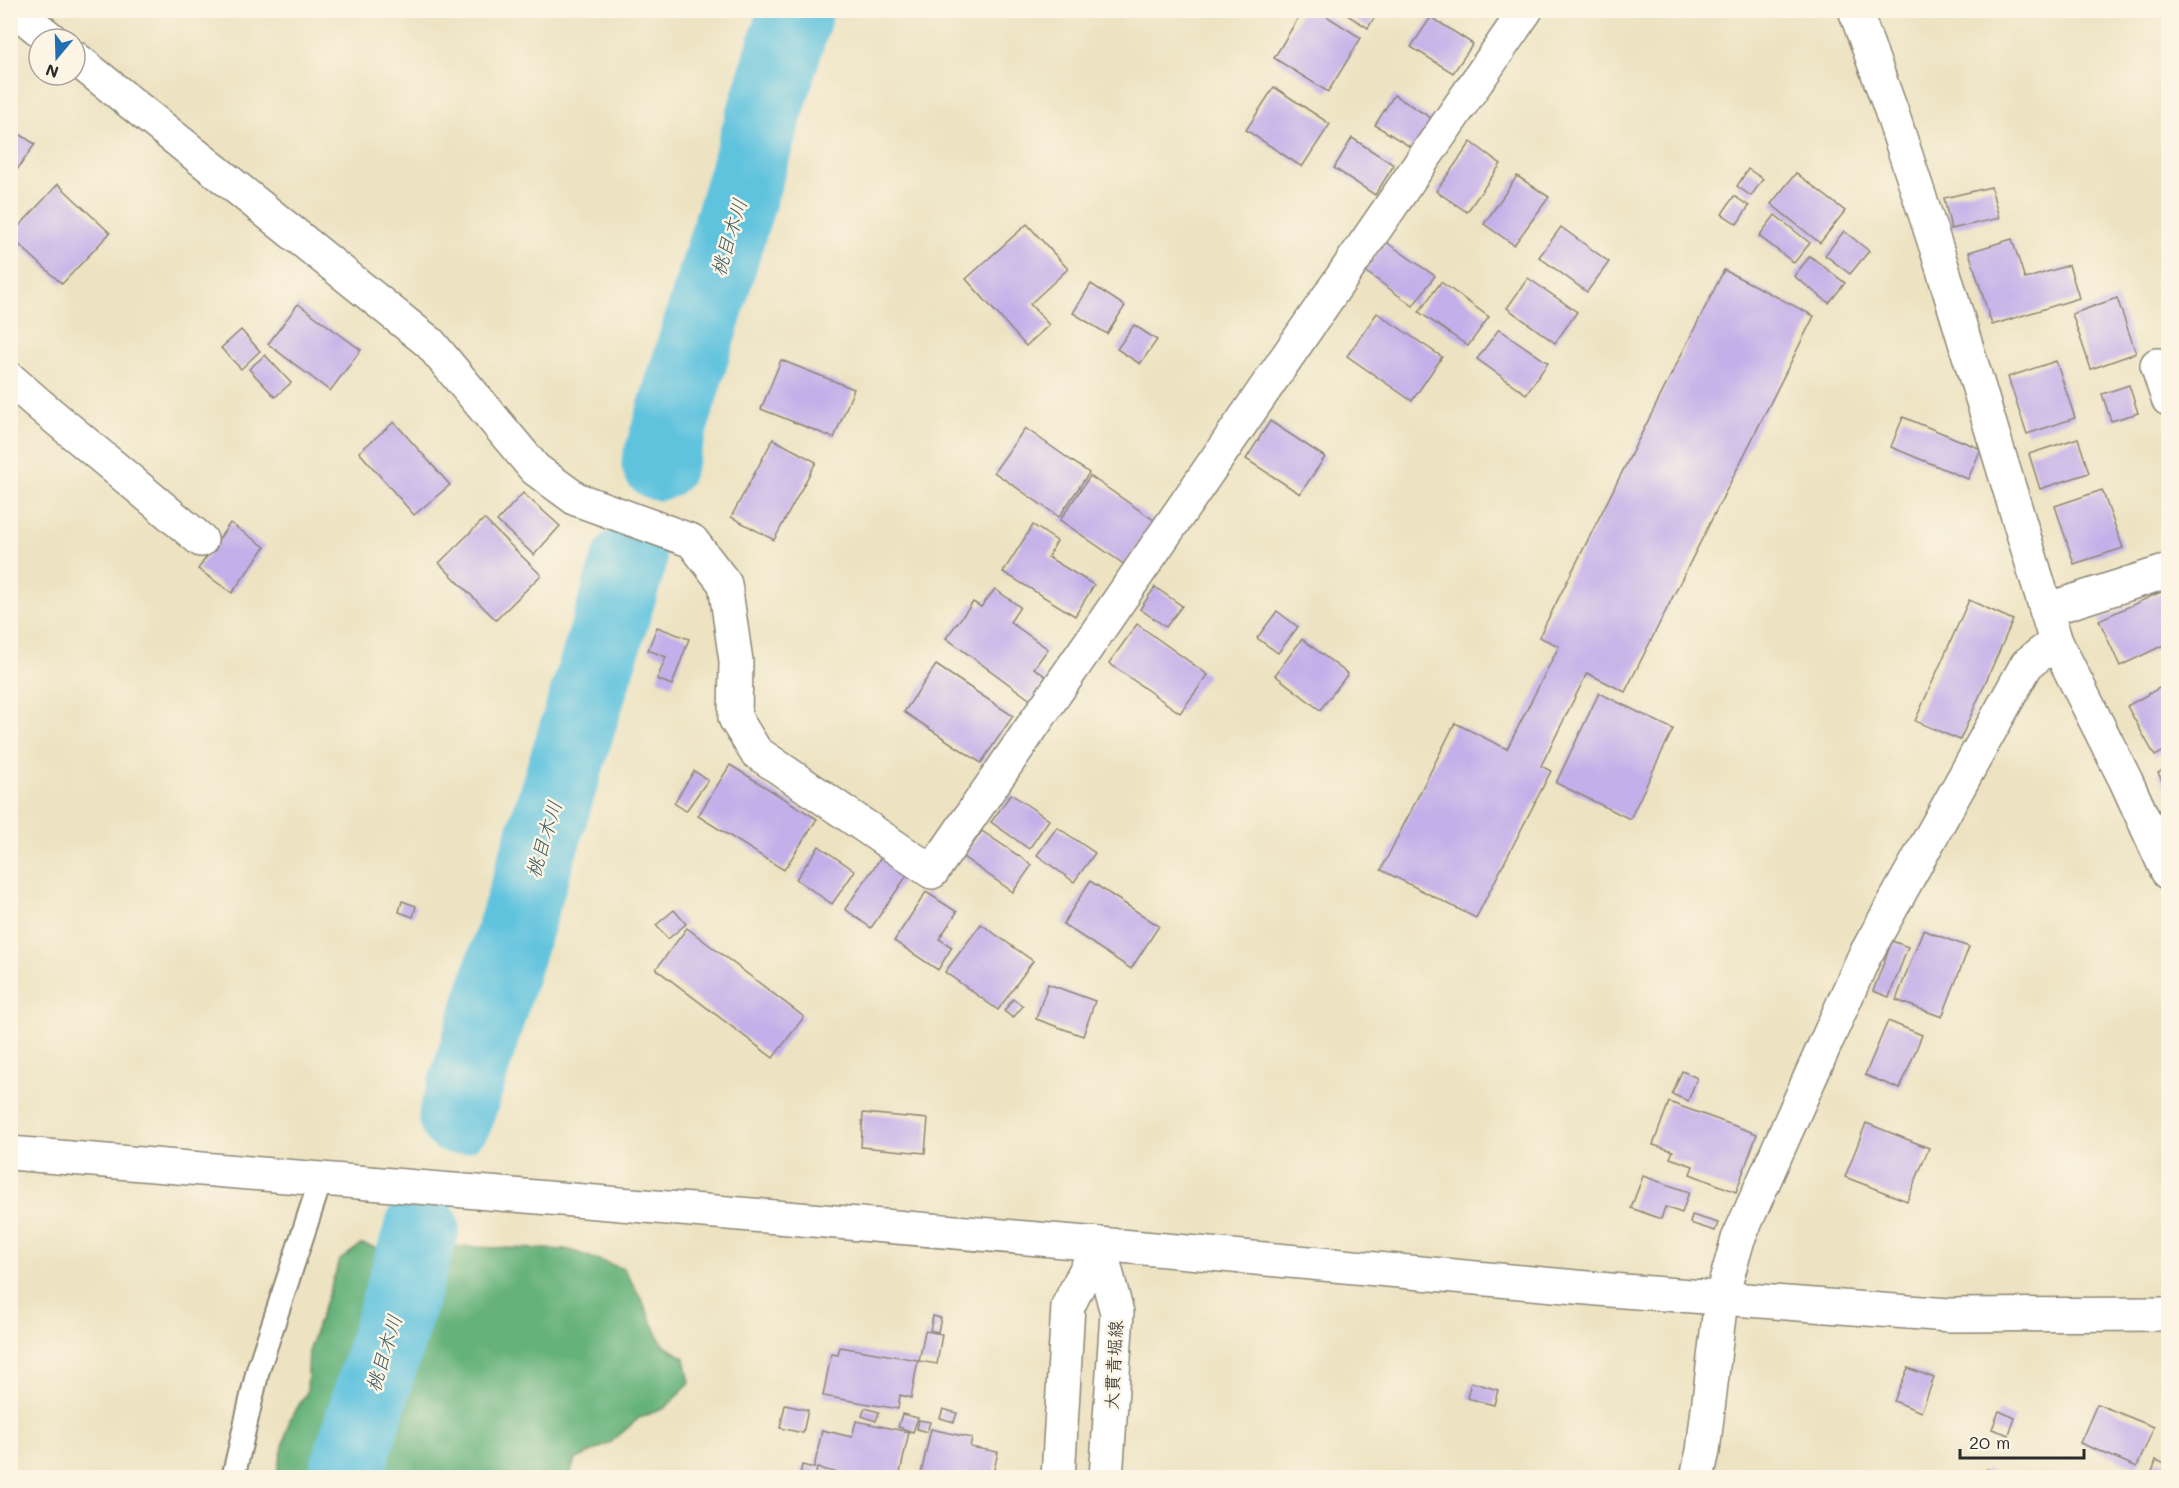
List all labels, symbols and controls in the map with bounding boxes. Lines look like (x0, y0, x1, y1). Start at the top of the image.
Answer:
north arrow (27, 27, 87, 87)
text: N (43, 60, 61, 84)
water label: 桃目木川 (704, 195, 752, 279)
water label: 桃目木川 (519, 797, 567, 881)
water label: 桃目木川 (359, 1311, 407, 1395)
street label: 大貫青堀線 (1099, 1319, 1127, 1411)
scale bar (1960, 1422, 2084, 1460)
text: 20 m (1969, 1430, 2010, 1454)

